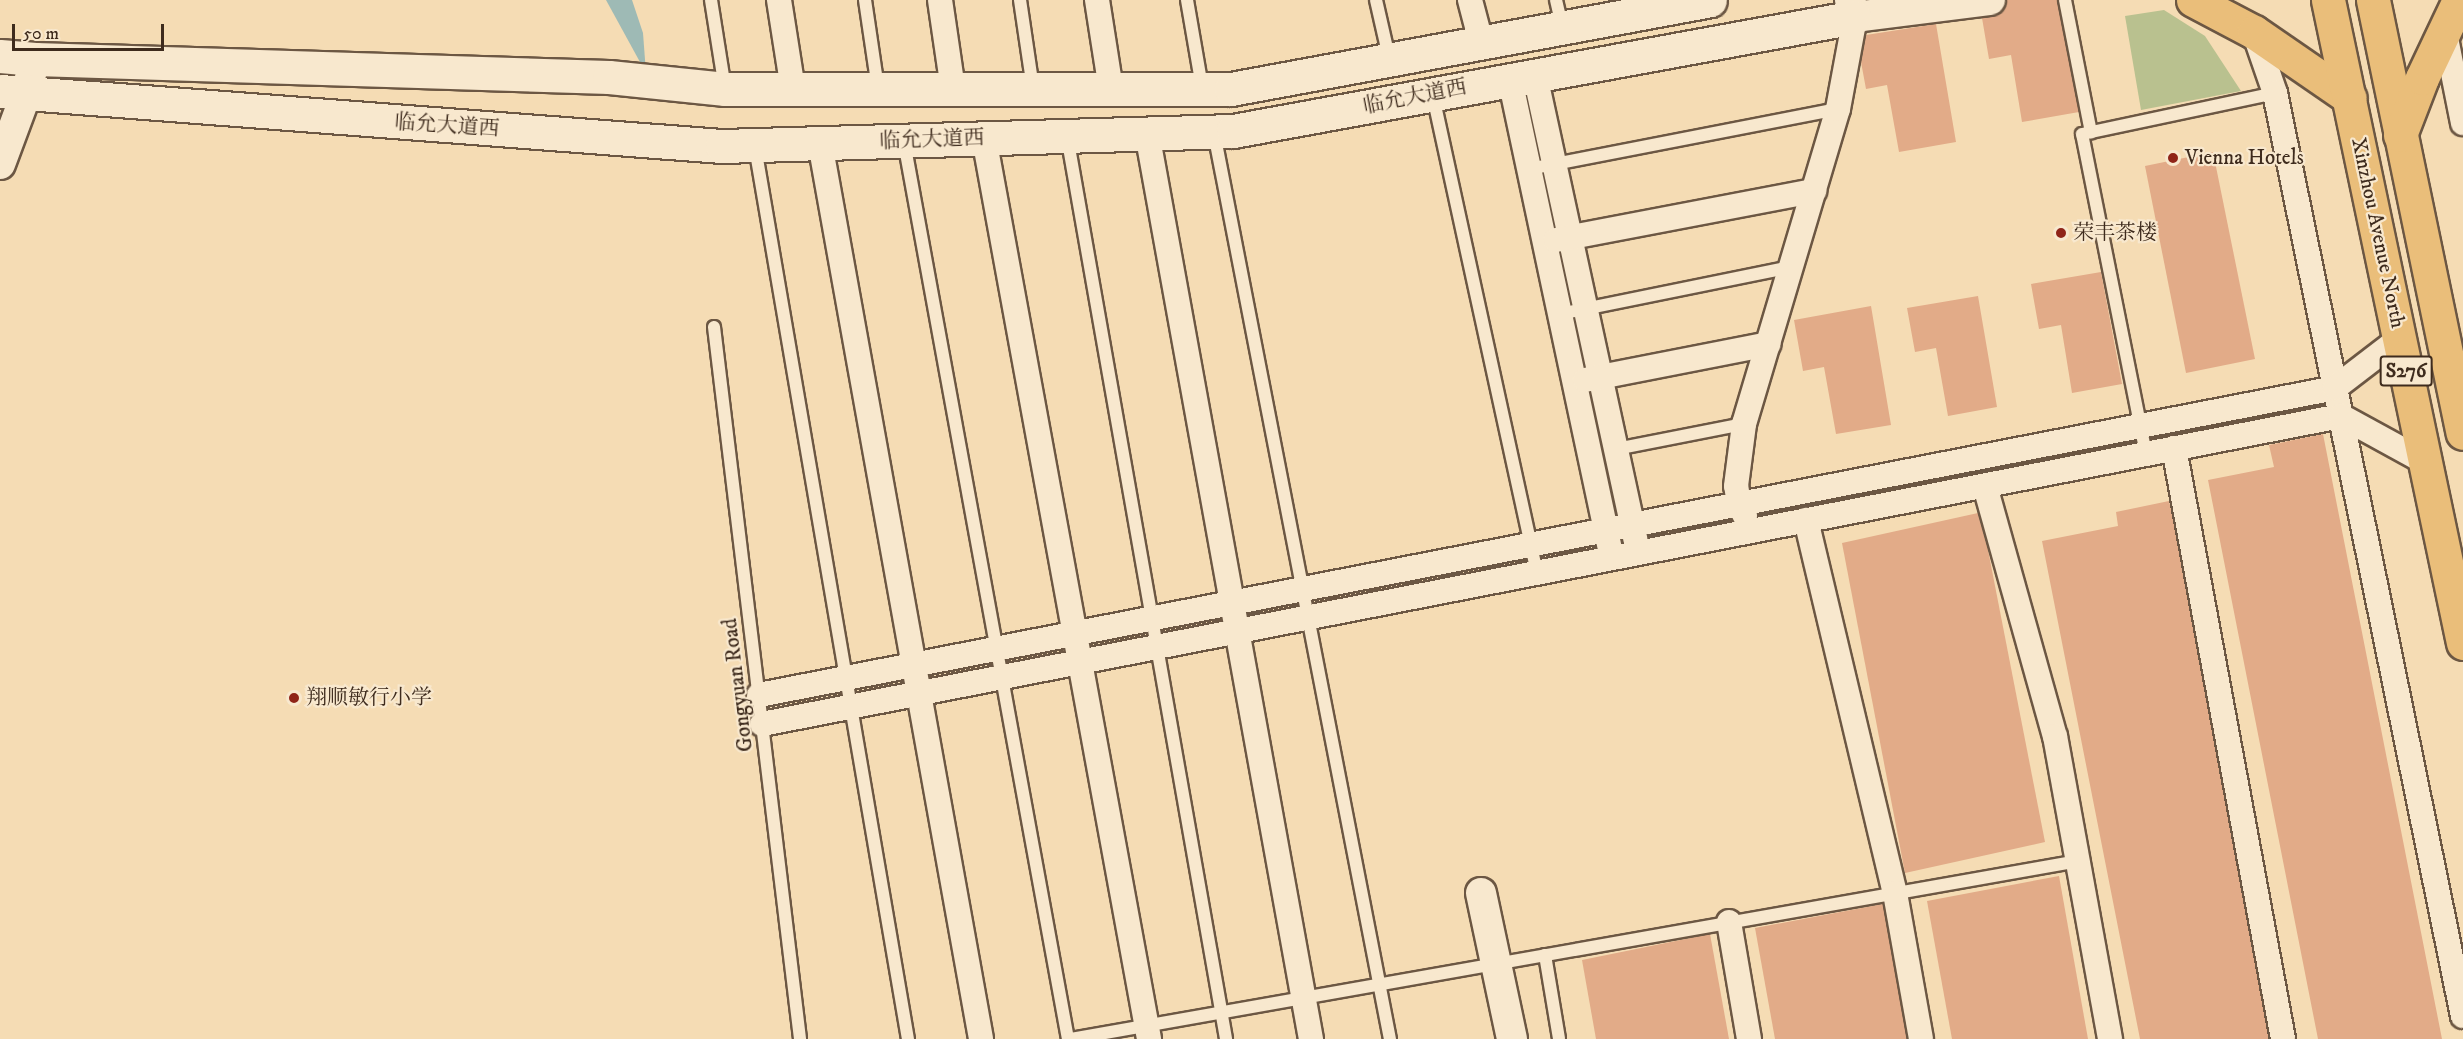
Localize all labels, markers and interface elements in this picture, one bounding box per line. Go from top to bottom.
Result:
scale bar [15,12,166,50]
text: 50 m [23,23,59,45]
street label: 临允大道西 [1361,75,1469,119]
street label: 临允大道西 [394,110,500,142]
street label: 临允大道西 [879,126,985,154]
street label: Xinzhou Avenue North [2346,135,2410,331]
place label: Vienna Hotels [2185,145,2304,171]
marker: Vienna Hotels [2166,151,2180,165]
place label: 荣丰茶楼 [2073,220,2157,246]
marker: 荣丰茶楼 [2054,226,2068,240]
road number: S276 [2379,354,2433,388]
street label: Gongyuan Road [717,617,759,753]
place label: 翔顺敏行小学 [306,685,432,711]
marker: 翔顺敏行小学 [287,691,301,705]

